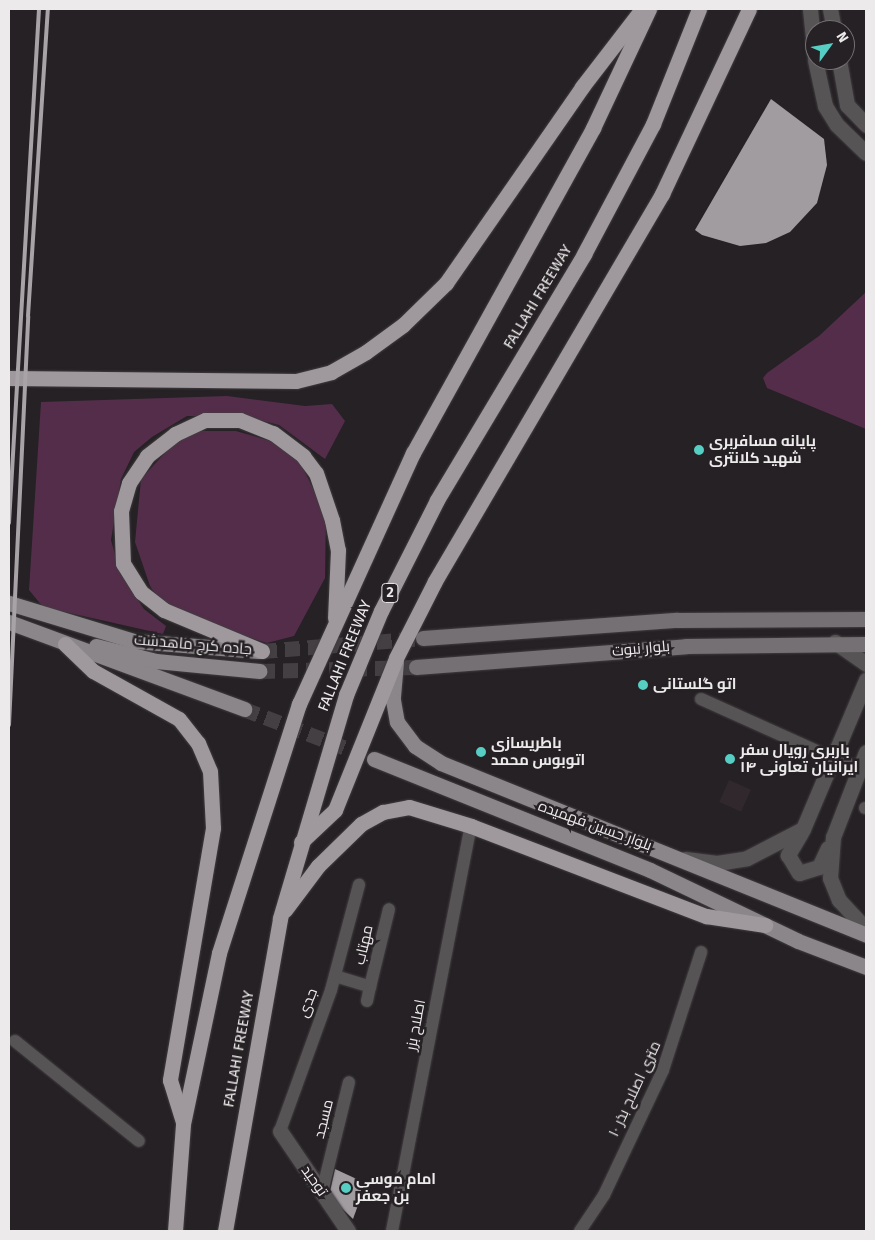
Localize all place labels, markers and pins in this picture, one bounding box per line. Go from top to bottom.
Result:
place label: پایانه مسافربری شهید کلانتری [709,432,816,467]
marker: پایانه مسافربری شهید کلانتری [693,444,705,456]
place label: اتو گلستانی [653,676,736,694]
marker: اتو گلستانی [637,679,649,691]
place label: باطریسازی اتوبوس محمد [491,734,585,769]
place label: باربری رویال سفر ایرانیان تعاونی ۱۴ [740,741,858,776]
marker: باطریسازی اتوبوس محمد [475,746,487,758]
marker: باربری رویال سفر ایرانیان تعاونی ۱۴ [724,753,736,765]
place label: امام موسی بن جعفر [356,1170,436,1205]
marker: امام موسی بن جعفر [340,1182,352,1194]

